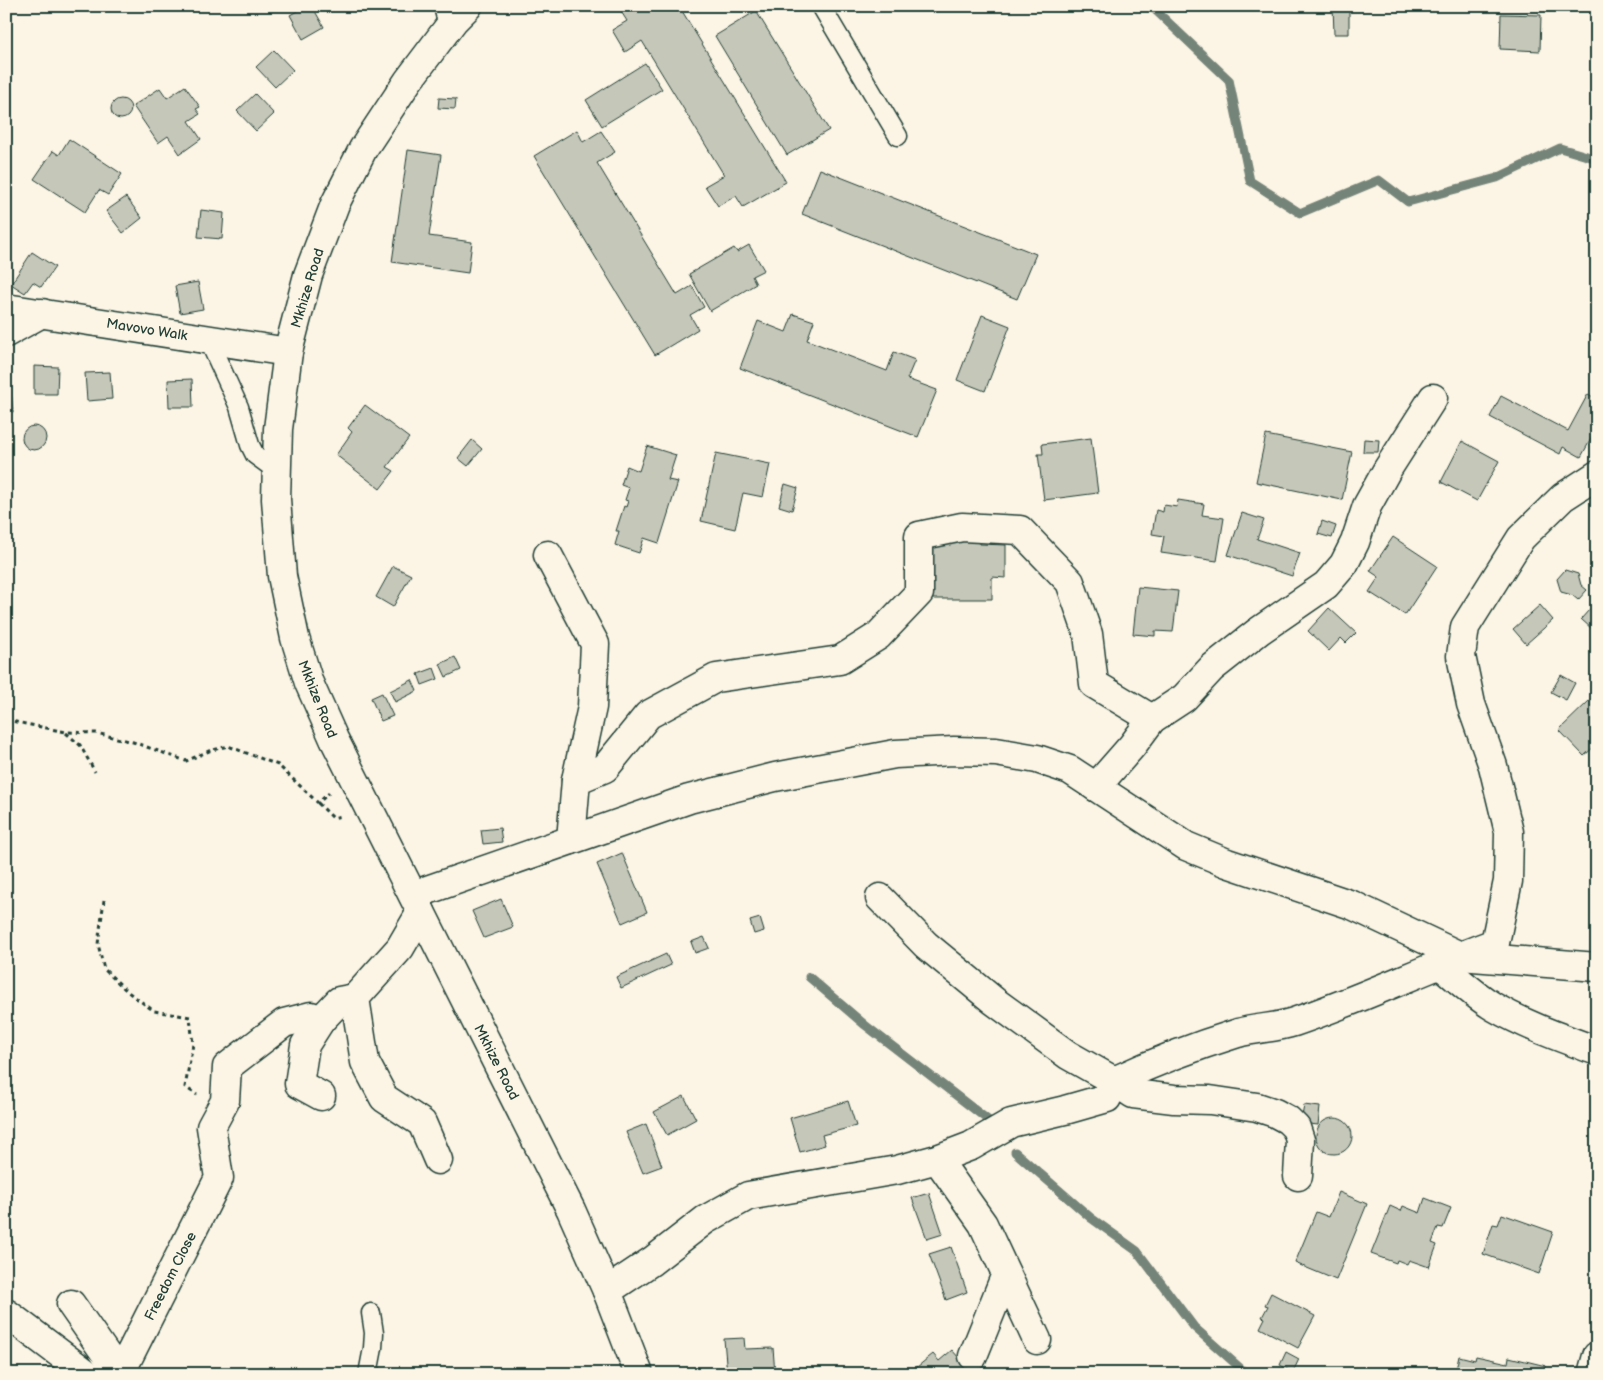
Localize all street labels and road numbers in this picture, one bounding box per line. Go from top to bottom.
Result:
street label: Mkhize Road [287,246,328,330]
street label: Mavovo Walk [105,315,189,344]
street label: Mkhize Road [294,658,341,741]
street label: Mkhize Road [470,1022,523,1103]
street label: Freedom Close [141,1229,200,1323]

